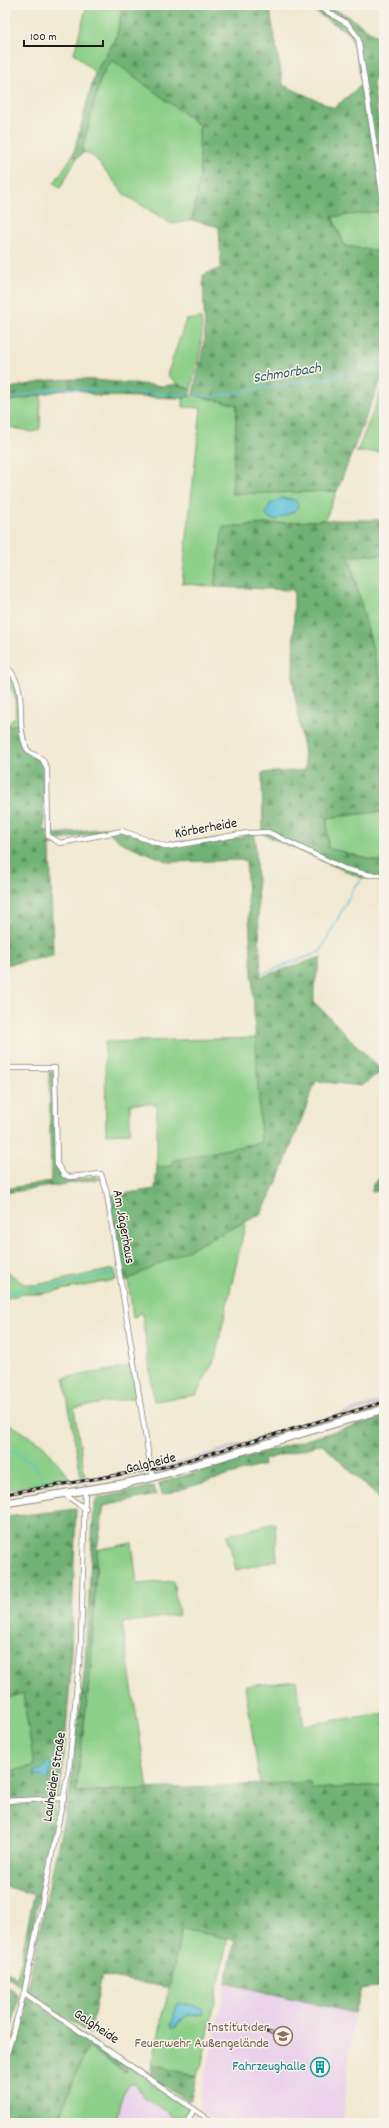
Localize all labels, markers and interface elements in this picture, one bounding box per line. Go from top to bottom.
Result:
scale bar [24,22,103,48]
text: 100 m [30,29,57,46]
water label: Schmorbach [251,358,324,390]
street label: Körberheide [173,814,239,844]
street label: Am Jägerhaus [107,1188,139,1266]
street label: Galgheide [124,1448,178,1480]
street label: Lauheider Straße [38,1731,72,1823]
street label: Galgheide [69,2004,123,2050]
place label: Institut der Feuerwehr Außengelände [134,2018,270,2054]
school or university icon: Institut der Feuerwehr Außengelände [272,2025,294,2047]
building icon: Fahrzeughalle [309,2056,331,2078]
place label: Fahrzeughalle [232,2057,306,2077]

